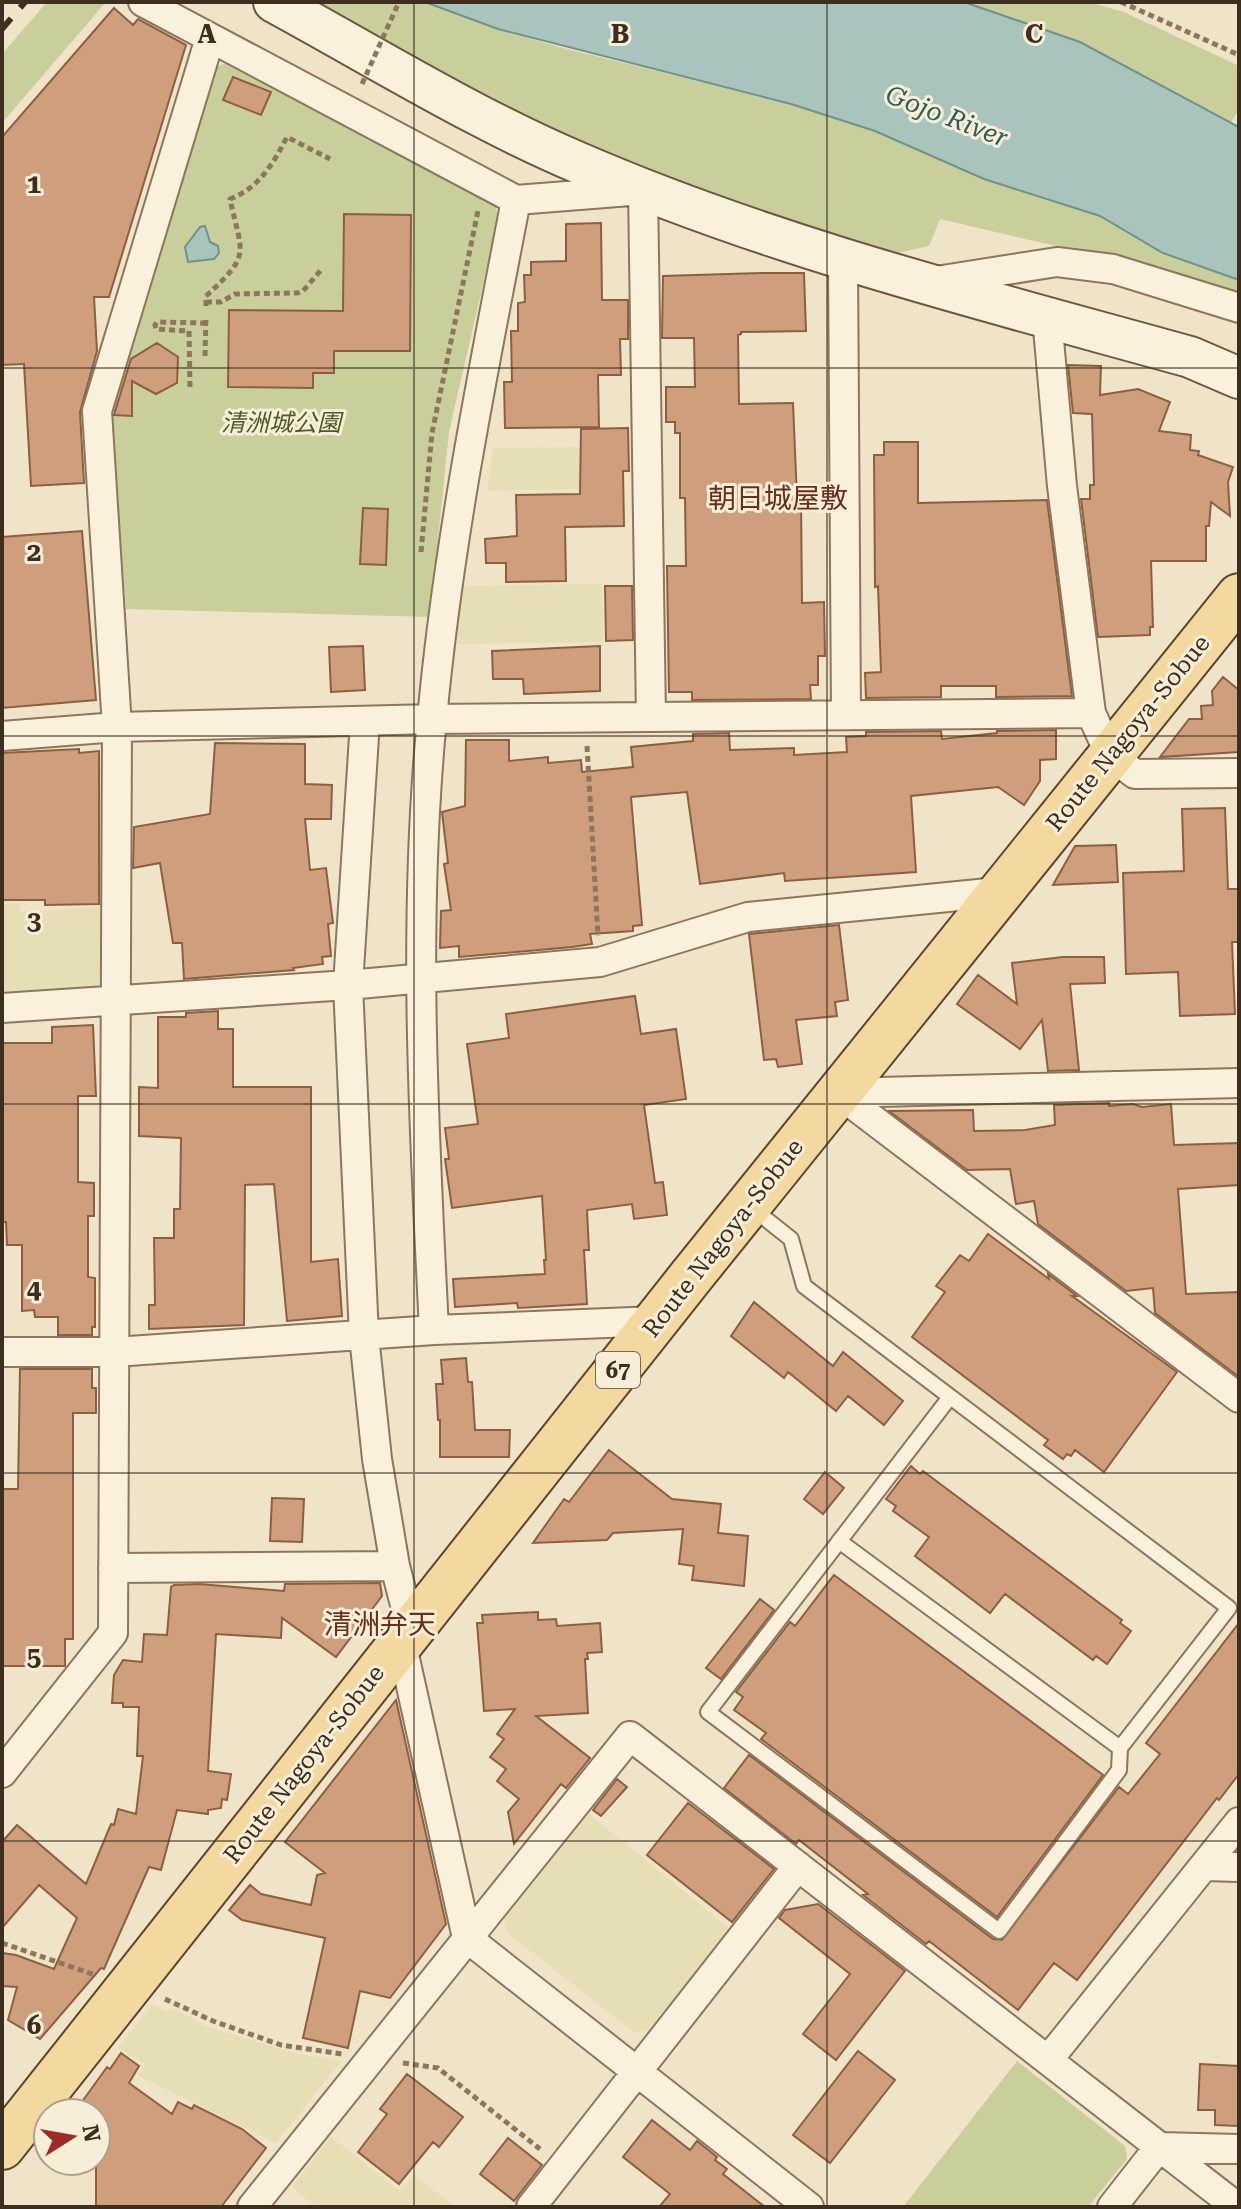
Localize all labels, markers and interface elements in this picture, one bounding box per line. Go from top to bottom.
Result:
text: A [198,19,217,49]
text: B [611,19,629,49]
text: C [1025,19,1043,49]
water label: Gojo River [882,79,1012,153]
text: 1 [27,169,41,199]
park label: 清洲城公園 [221,409,344,437]
district label: 朝日城屋敷 [708,482,848,515]
text: 2 [27,537,41,567]
street label: Route Nagoya-Sobue [1040,629,1216,837]
text: 3 [27,906,41,936]
street label: Route Nagoya-Sobue [637,1133,809,1343]
text: 4 [27,1274,42,1304]
road number: 67 [596,1352,640,1388]
district label: 清洲弁天 [324,1608,436,1641]
text: 5 [27,1642,41,1672]
street label: Route Nagoya-Sobue [218,1659,390,1869]
text: 6 [27,2010,41,2040]
north arrow [32,2097,112,2177]
text: N [77,2123,105,2144]

